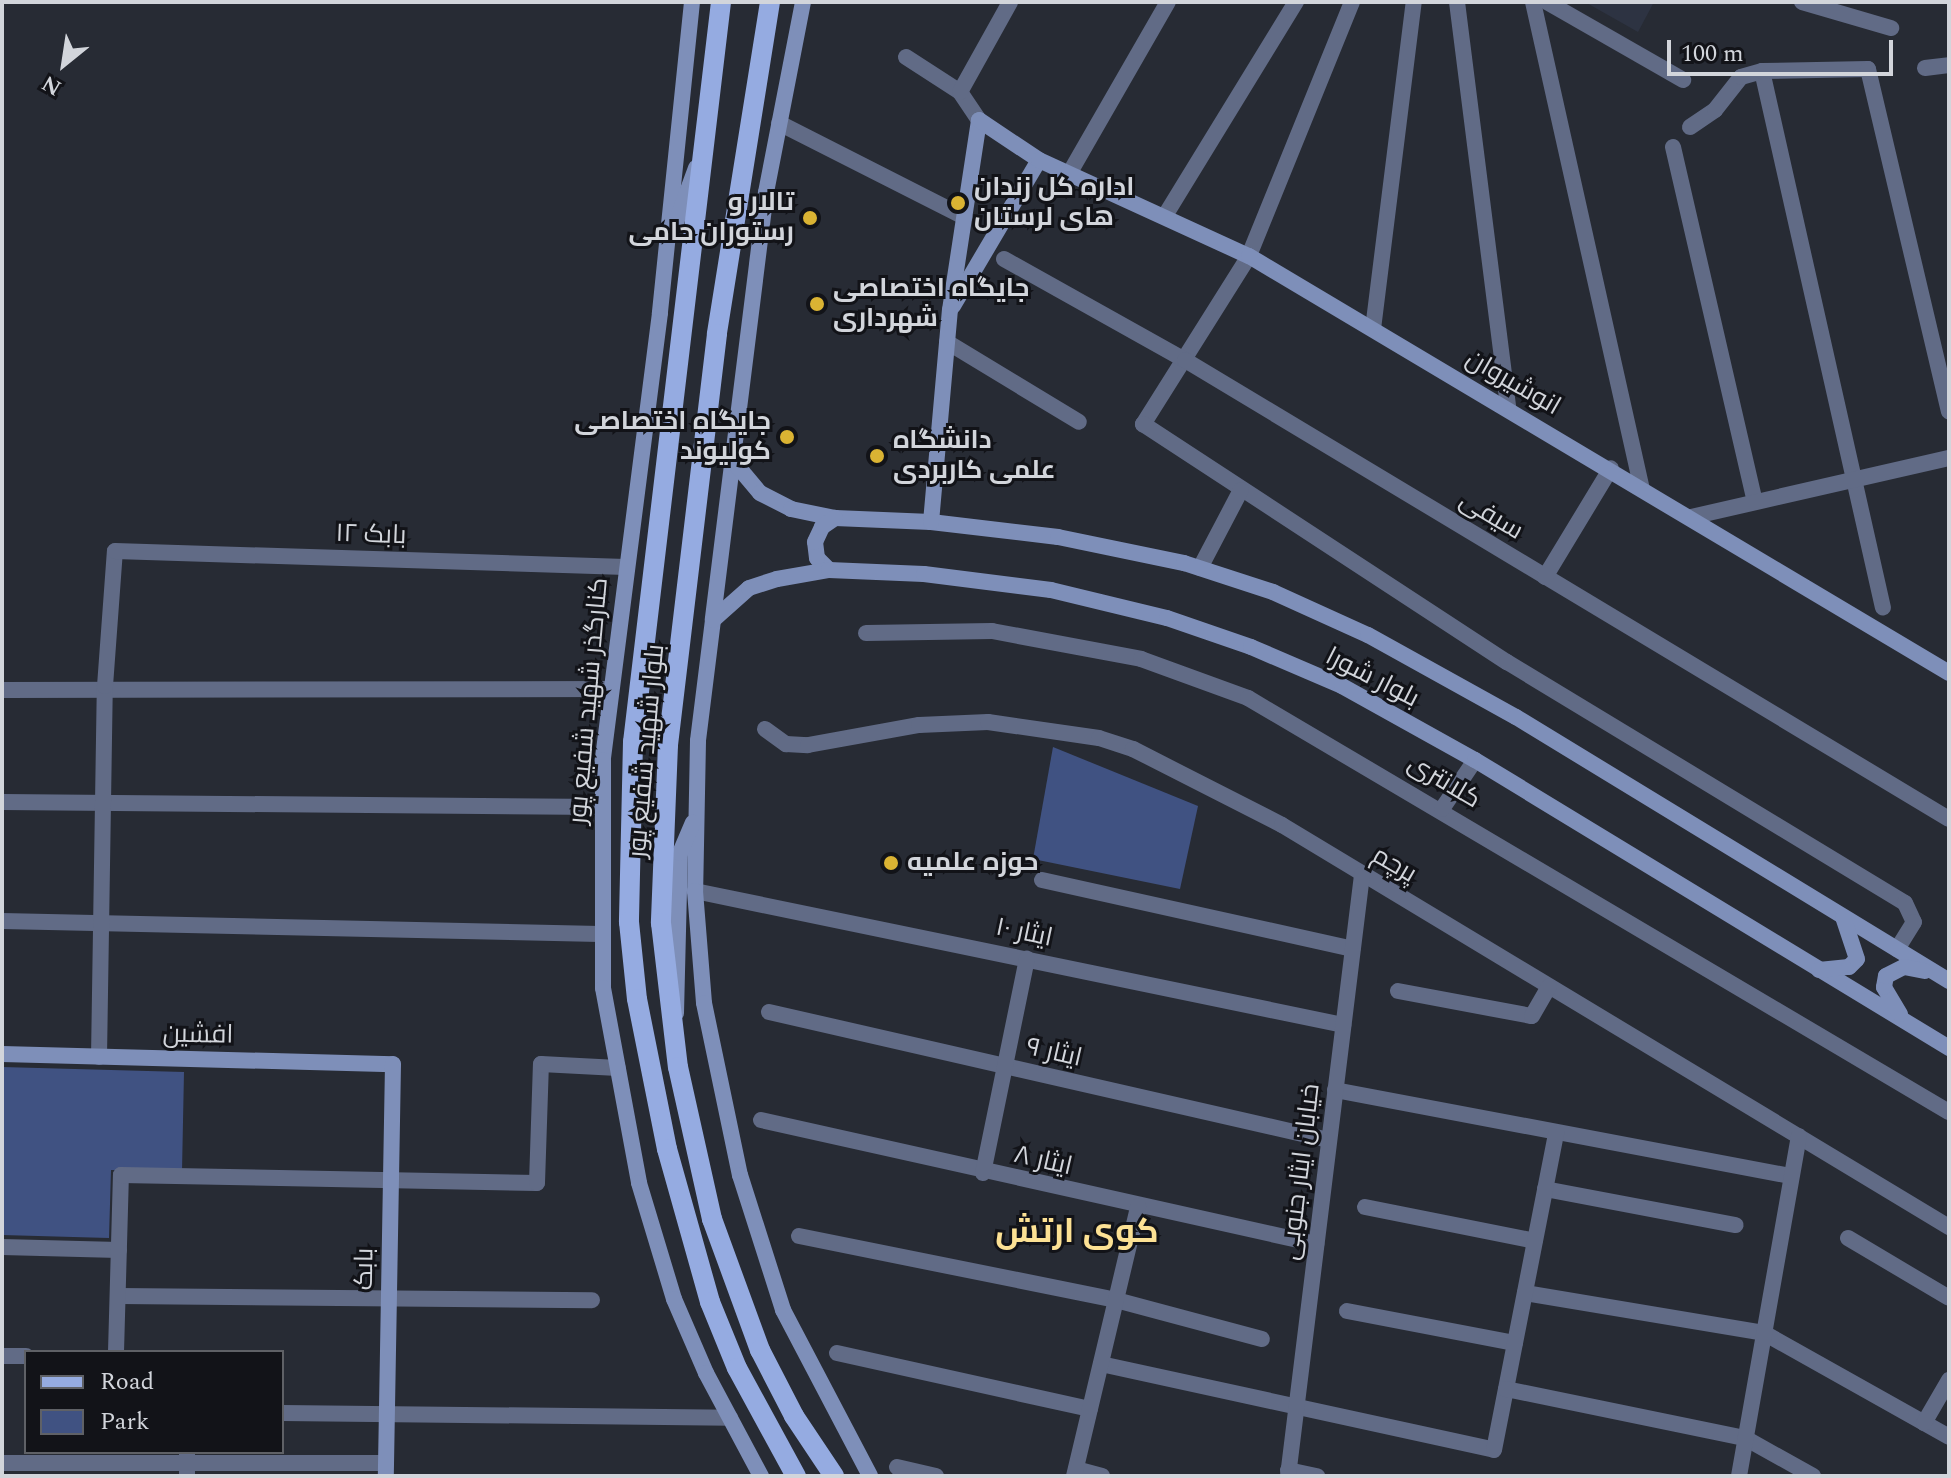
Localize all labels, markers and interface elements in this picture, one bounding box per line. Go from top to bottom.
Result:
north arrow [24,24,104,104]
scale bar [1671,24,1897,74]
text: 100 m [1681,36,1744,72]
text: N [36,66,68,104]
place label: اداره کل زندان های لرستان [974,172,1134,234]
place label: تالار و رستوران حامی [629,187,794,248]
marker: اداره کل زندان های لرستان [949,194,967,212]
marker: تالار و رستوران حامی [801,209,819,227]
place label: جایگاه اختصاصی شهرداری [833,273,1030,334]
marker: جایگاه اختصاصی شهرداری [808,295,826,313]
street label: انوشیروان [1460,343,1566,423]
place label: جایگاه اختصاصی کولیوند [574,406,771,468]
place label: دانشگاه علمی کاربردی [893,425,1056,486]
marker: جایگاه اختصاصی کولیوند [778,428,796,446]
marker: دانشگاه علمی کاربردی [868,447,886,465]
street label: سیفی [1454,485,1528,547]
street label: بابک ۱۲ [335,518,407,552]
street label: کنارگذر شهید شفیع پور [563,576,615,826]
street label: بلوار شورا [1320,641,1424,715]
street label: بلوار شهید شفیع پور [622,643,672,859]
street label: کلانتری [1402,748,1486,816]
street label: پرچم [1366,840,1422,890]
place label: حوزه علمیه [907,847,1039,879]
marker: حوزه علمیه [882,854,900,872]
street label: ایثار ۱۰ [993,912,1055,954]
street label: افشین [162,1019,234,1051]
street label: ایثار ۹ [1023,1031,1085,1075]
street label: خیابان ایثار جنوبی [1275,1082,1327,1262]
street label: ایثار ۸ [1011,1139,1075,1183]
district label: کوی ارتش [995,1213,1159,1253]
street label: بابک [349,1247,381,1291]
legend [24,1350,284,1454]
text: Road [100,1364,154,1400]
text: Park [100,1404,150,1440]

